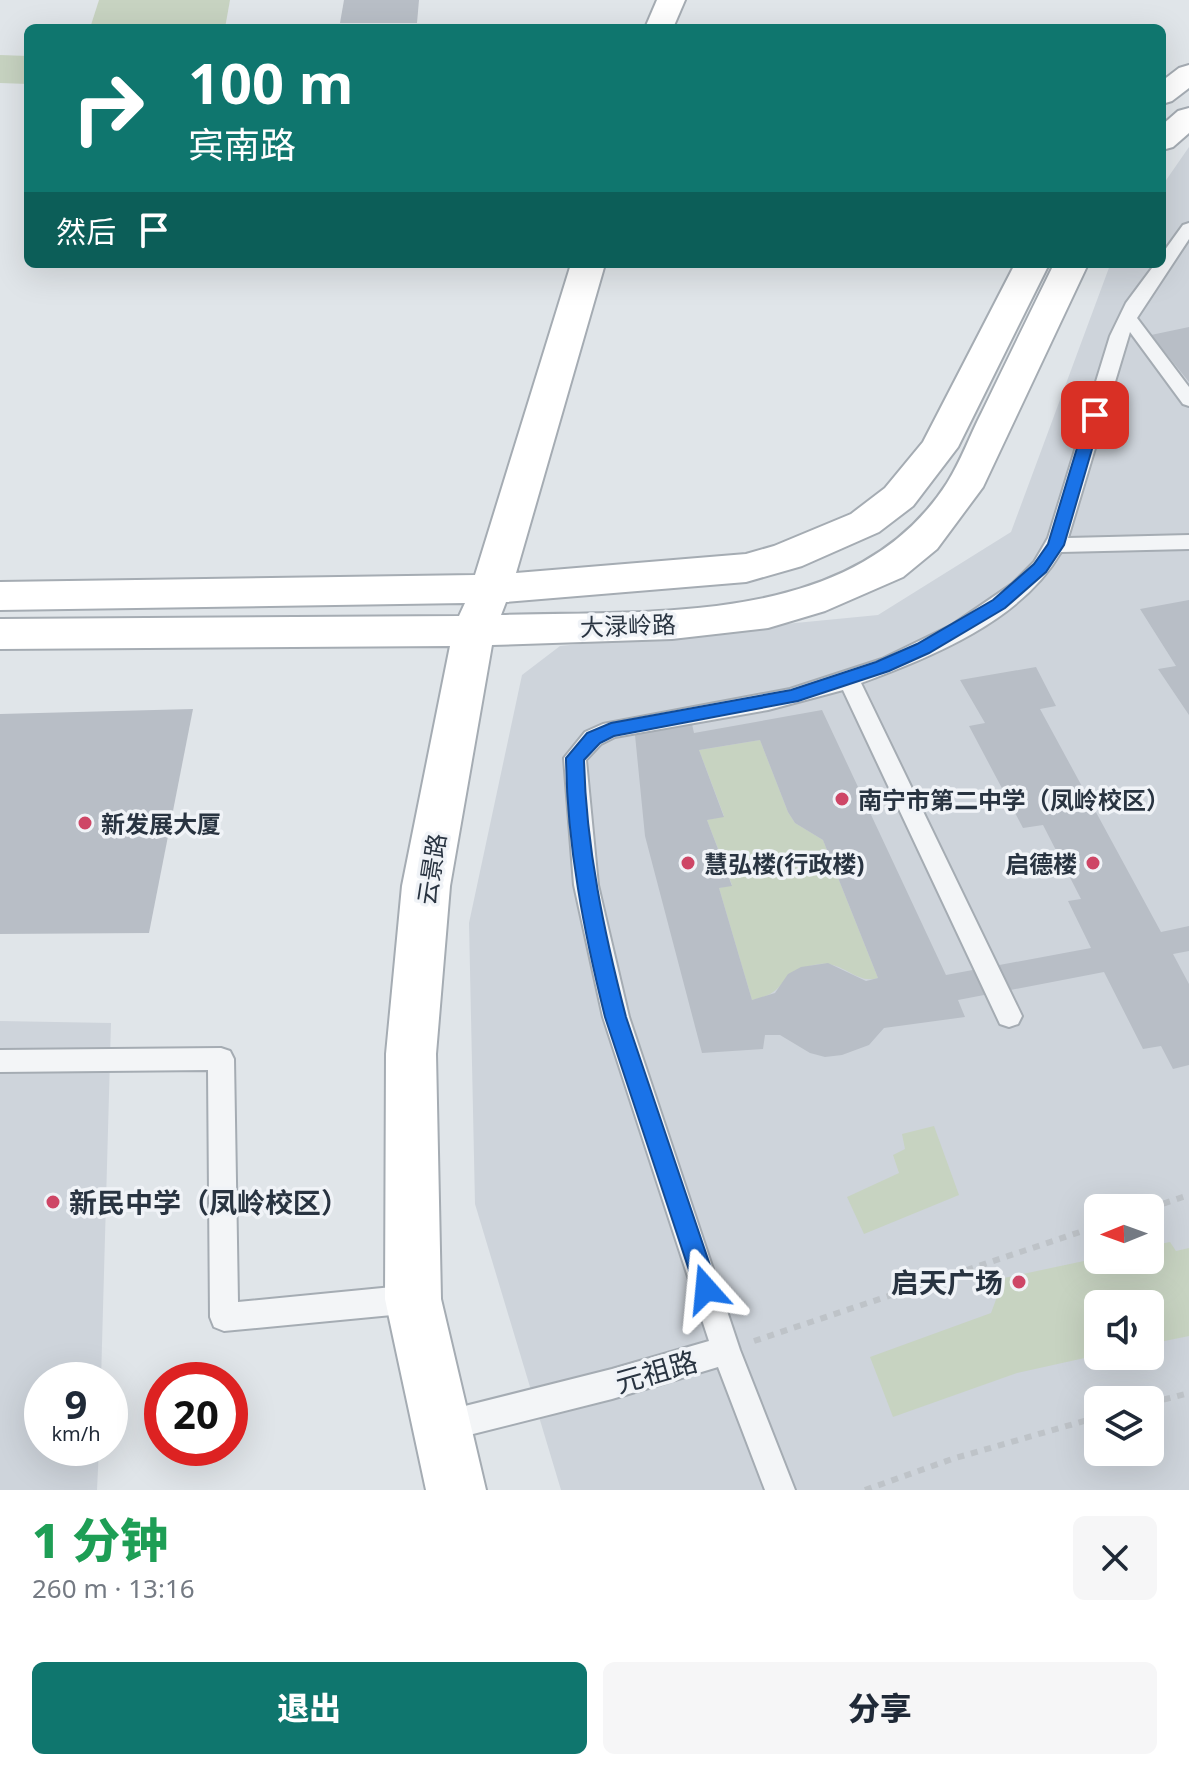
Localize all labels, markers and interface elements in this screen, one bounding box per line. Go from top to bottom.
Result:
text: 100 m [188,44,353,120]
icon: right [56,56,160,160]
text: 宾南路 [188,120,296,169]
icon: arrive [132,208,176,252]
text: 然后 [56,211,116,252]
pin [1061,381,1129,449]
icon: arrive [1073,393,1117,437]
street label: 大渌岭路 [579,607,677,643]
place label: 南宁市第二中学（凤岭校区） [858,783,1170,816]
marker: 南宁市第二中学（凤岭校区） [833,790,851,808]
place label: 新发展大厦 [101,807,221,840]
marker: 新发展大厦 [76,814,94,832]
street label: 云景路 [409,831,453,907]
place label: 慧弘楼(行政楼) [704,847,864,880]
place label: 启德楼 [1005,847,1077,880]
marker: 慧弘楼(行政楼) [679,854,697,872]
marker: 启德楼 [1084,854,1102,872]
place label: 新民中学（凤岭校区） [69,1183,349,1221]
marker: 新民中学（凤岭校区） [44,1193,62,1211]
north arrow [1084,1194,1164,1274]
map controls [1084,1194,1164,1466]
position arrow [664,1247,748,1331]
place label: 启天广场 [891,1263,1003,1301]
marker: 启天广场 [1010,1273,1028,1291]
button: sound [1084,1290,1164,1370]
street label: 元祖路 [610,1341,702,1401]
speed limit sign: 20 [144,1362,248,1466]
text: 9 [65,1376,87,1431]
button: layers [1084,1386,1164,1466]
text: km/h [51,1420,101,1447]
text: 1 分钟 [32,1507,168,1572]
button: close [1073,1516,1157,1600]
text: 260 m · 13:16 [32,1570,195,1606]
button: 退出 [32,1662,587,1754]
button: 分享 [603,1662,1157,1754]

